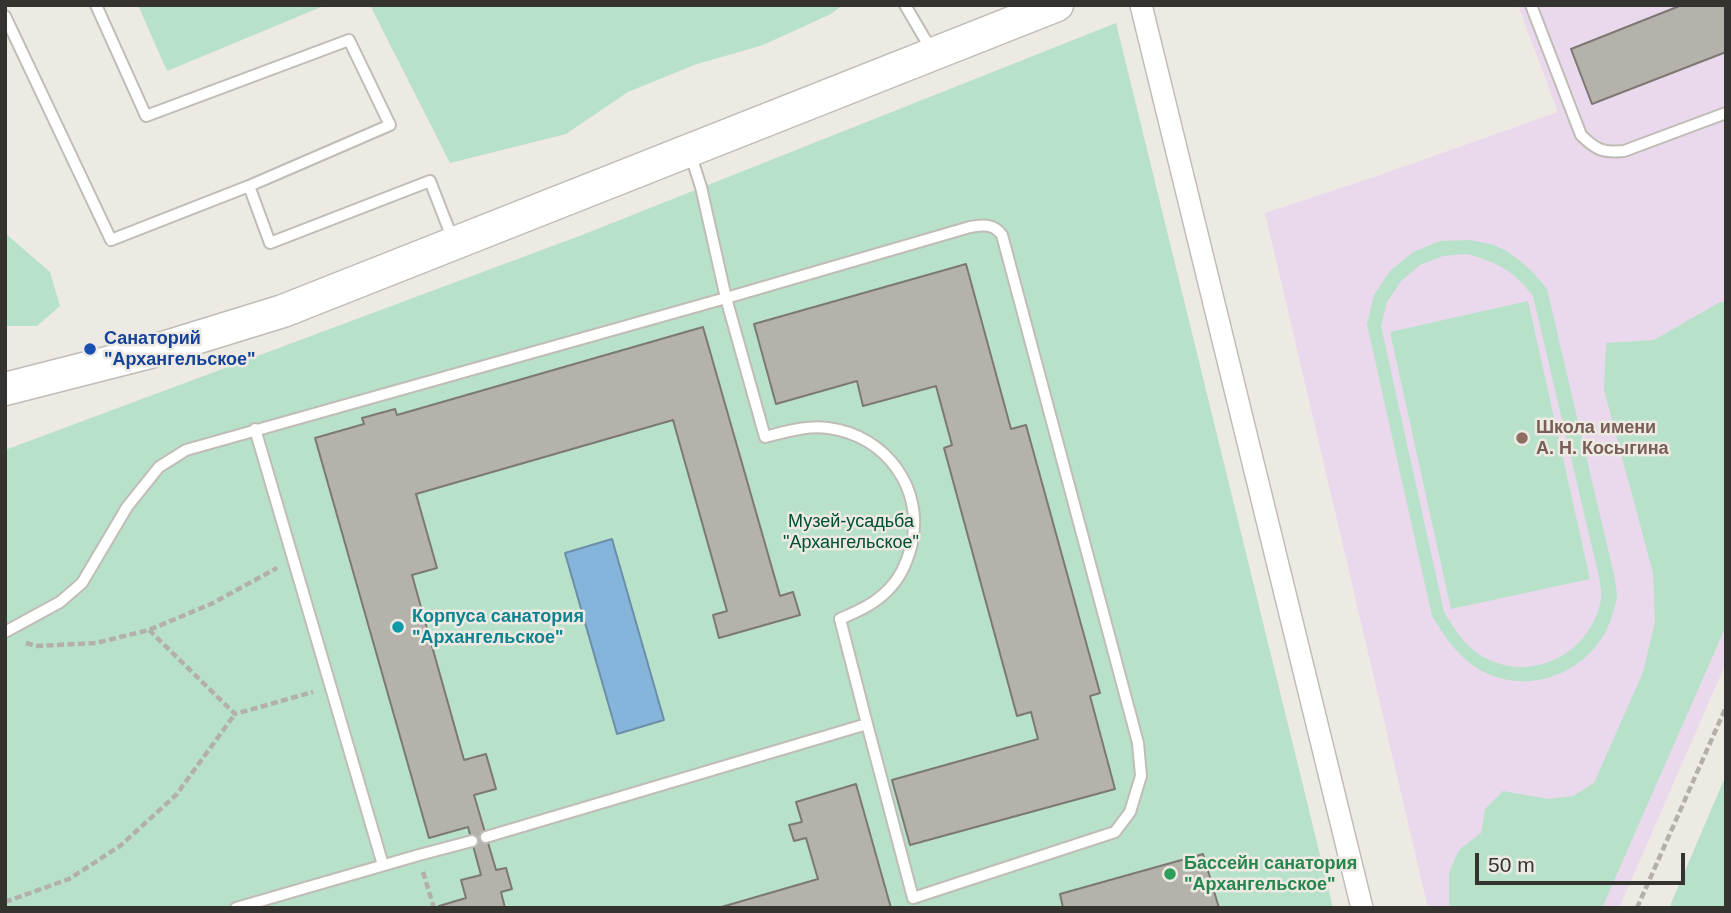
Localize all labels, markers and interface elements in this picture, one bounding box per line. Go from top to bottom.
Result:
place label: Санаторий "Архангельское" [104,328,256,370]
marker: Санаторий "Архангельское" [82,341,98,357]
place label: Школа имени А. Н. Косыгина [1536,417,1669,460]
marker: Школа имени А. Н. Косыгина [1514,430,1530,446]
park label: Музей-усадьба "Архангельское" [783,511,919,554]
place label: Корпуса санатория "Архангельское" [412,606,584,648]
marker: Корпуса санатория "Архангельское" [390,619,406,635]
scale bar [1479,839,1689,883]
place label: Бассейн санатория "Архангельское" [1184,853,1357,896]
text: 50 m [1488,853,1535,876]
marker: Бассейн санатория "Архангельское" [1162,866,1178,882]

